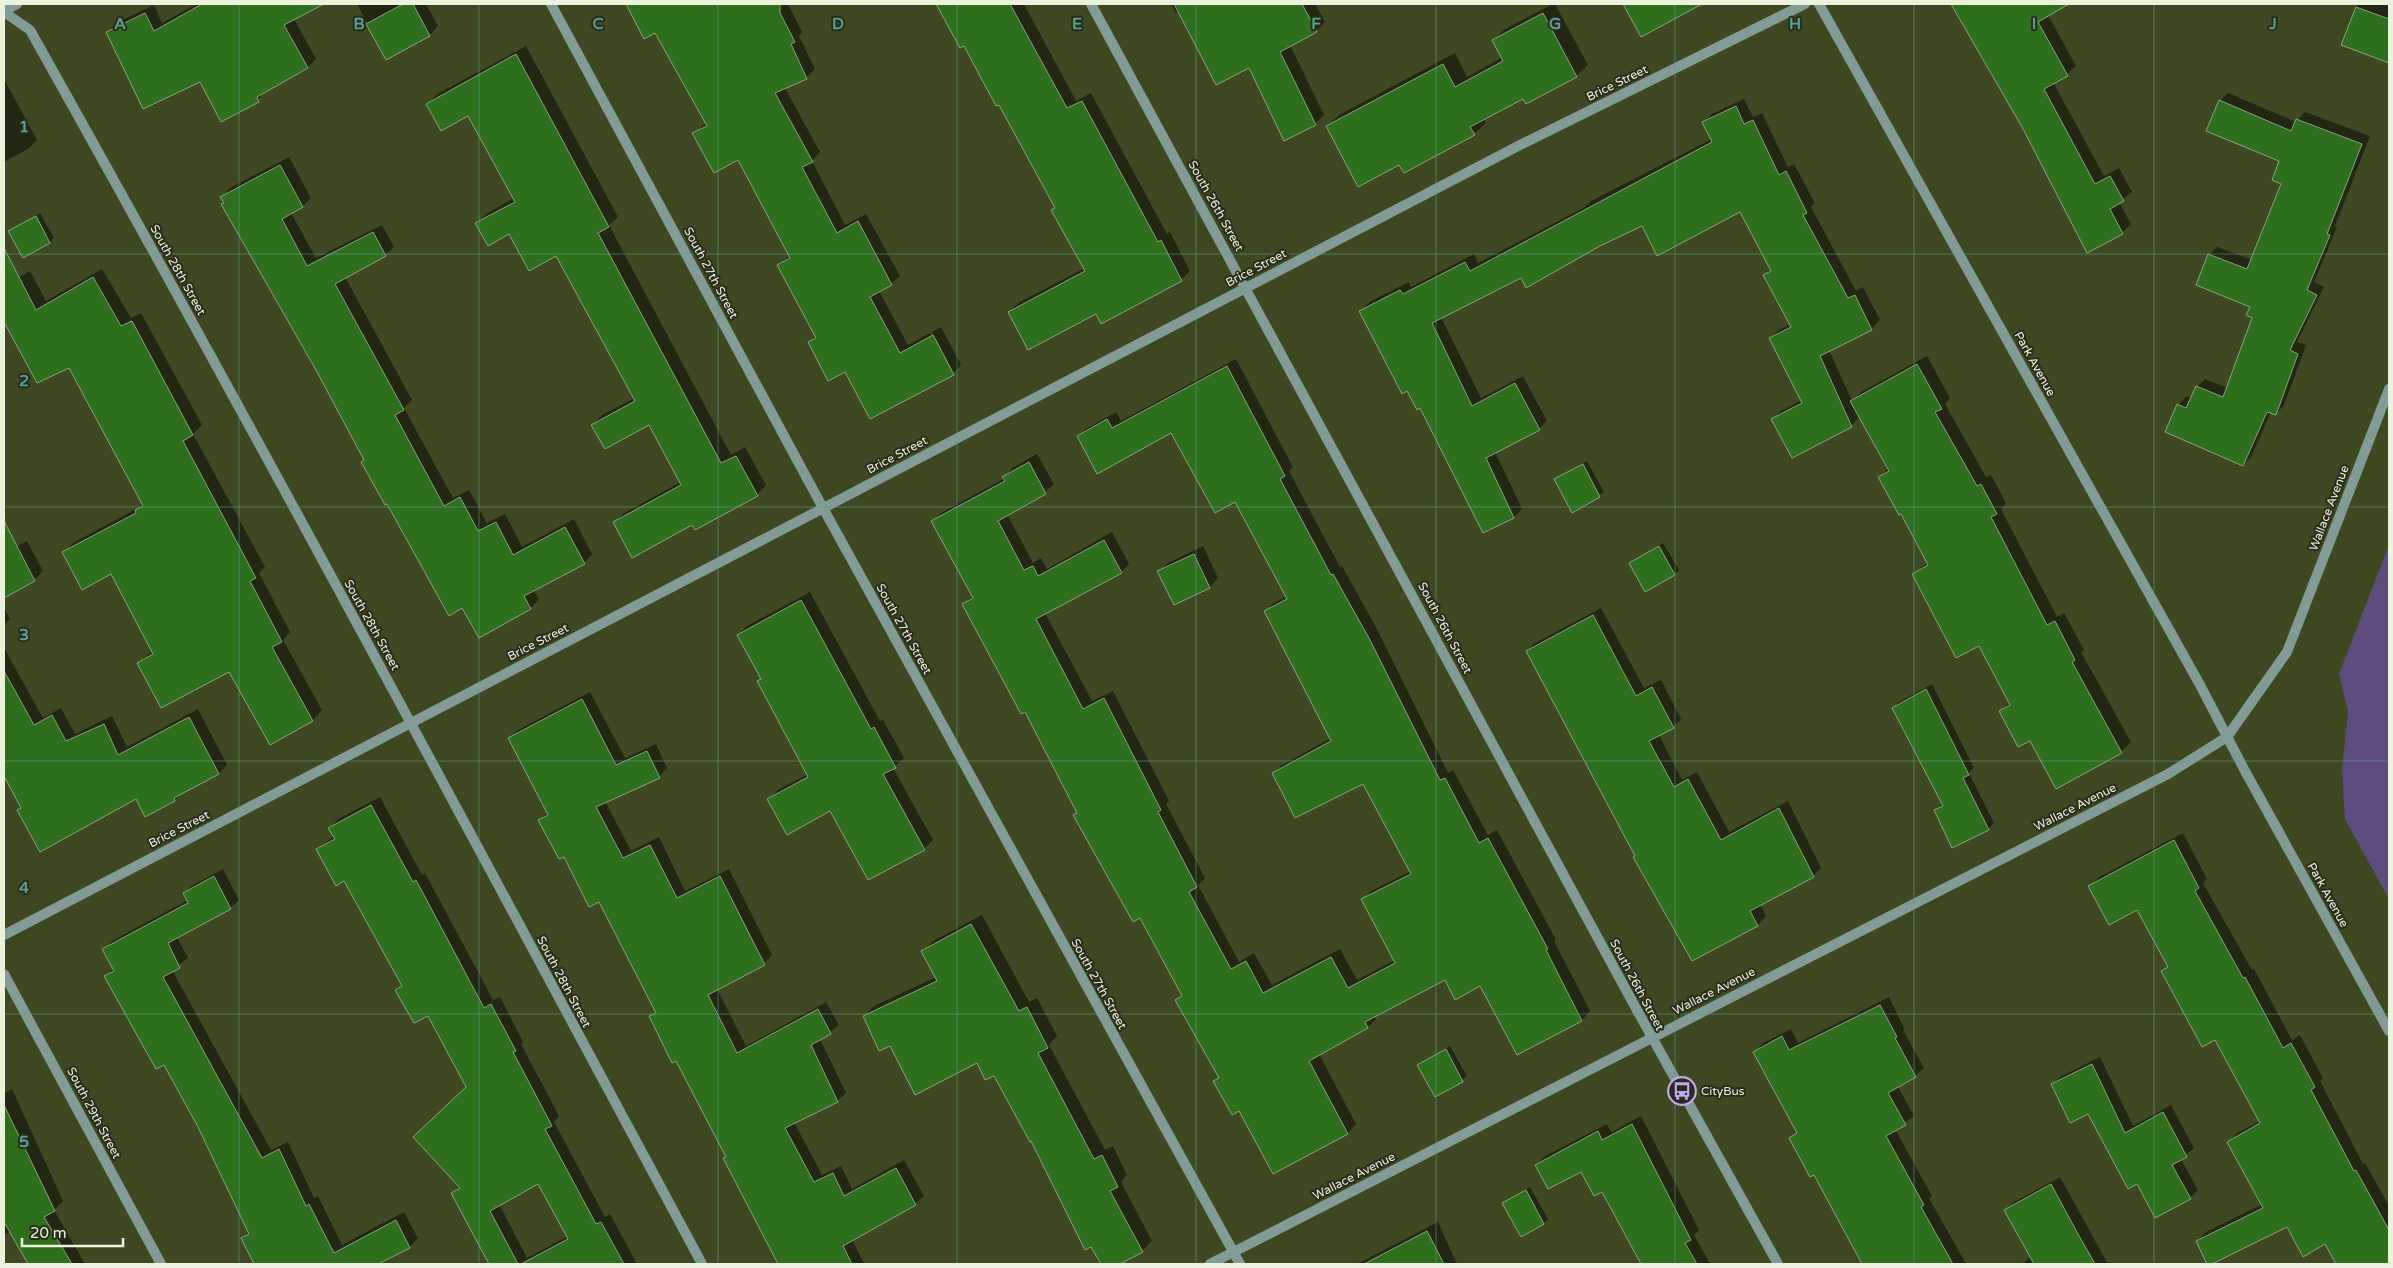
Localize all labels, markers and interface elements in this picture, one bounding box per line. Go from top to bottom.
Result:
text: A [114,14,126,34]
text: B [353,14,365,34]
text: C [592,14,604,34]
text: D [832,14,844,34]
text: E [1072,14,1082,34]
text: F [1311,14,1321,34]
text: G [1549,14,1561,34]
text: H [1789,14,1801,34]
text: I [2032,14,2036,34]
text: J [2268,14,2277,34]
street label: Brice Street [1584,62,1650,104]
text: 1 [19,117,29,137]
street label: South 26th Street [1185,158,1247,254]
street label: South 28th Street [147,222,209,318]
street label: South 27th Street [681,225,741,321]
street label: Brice Street [1223,246,1289,290]
street label: Park Avenue [2011,329,2059,399]
text: 2 [19,371,29,391]
street label: Brice Street [864,433,930,477]
street label: Wallace Avenue [2306,463,2352,553]
street label: South 28th Street [341,577,403,673]
street label: South 26th Street [1415,580,1475,676]
street label: South 27th Street [873,581,935,677]
street label: Brice Street [505,621,571,663]
text: 3 [19,625,29,645]
street label: Wallace Avenue [2032,780,2119,834]
street label: Brice Street [146,808,212,850]
street label: Park Avenue [2304,860,2352,930]
text: 4 [19,878,29,898]
street label: South 28th Street [534,934,594,1030]
street label: South 27th Street [1068,936,1130,1032]
street label: South 26th Street [1607,937,1667,1033]
street label: Wallace Avenue [1671,964,1758,1018]
street label: South 29th Street [64,1065,124,1161]
bus stop icon: CityBus [1667,1076,1697,1106]
place label: CityBus [1701,1084,1745,1098]
text: 5 [19,1132,29,1152]
street label: Wallace Avenue [1311,1149,1398,1203]
scale bar [22,1216,124,1248]
text: 20 m [30,1224,67,1242]

